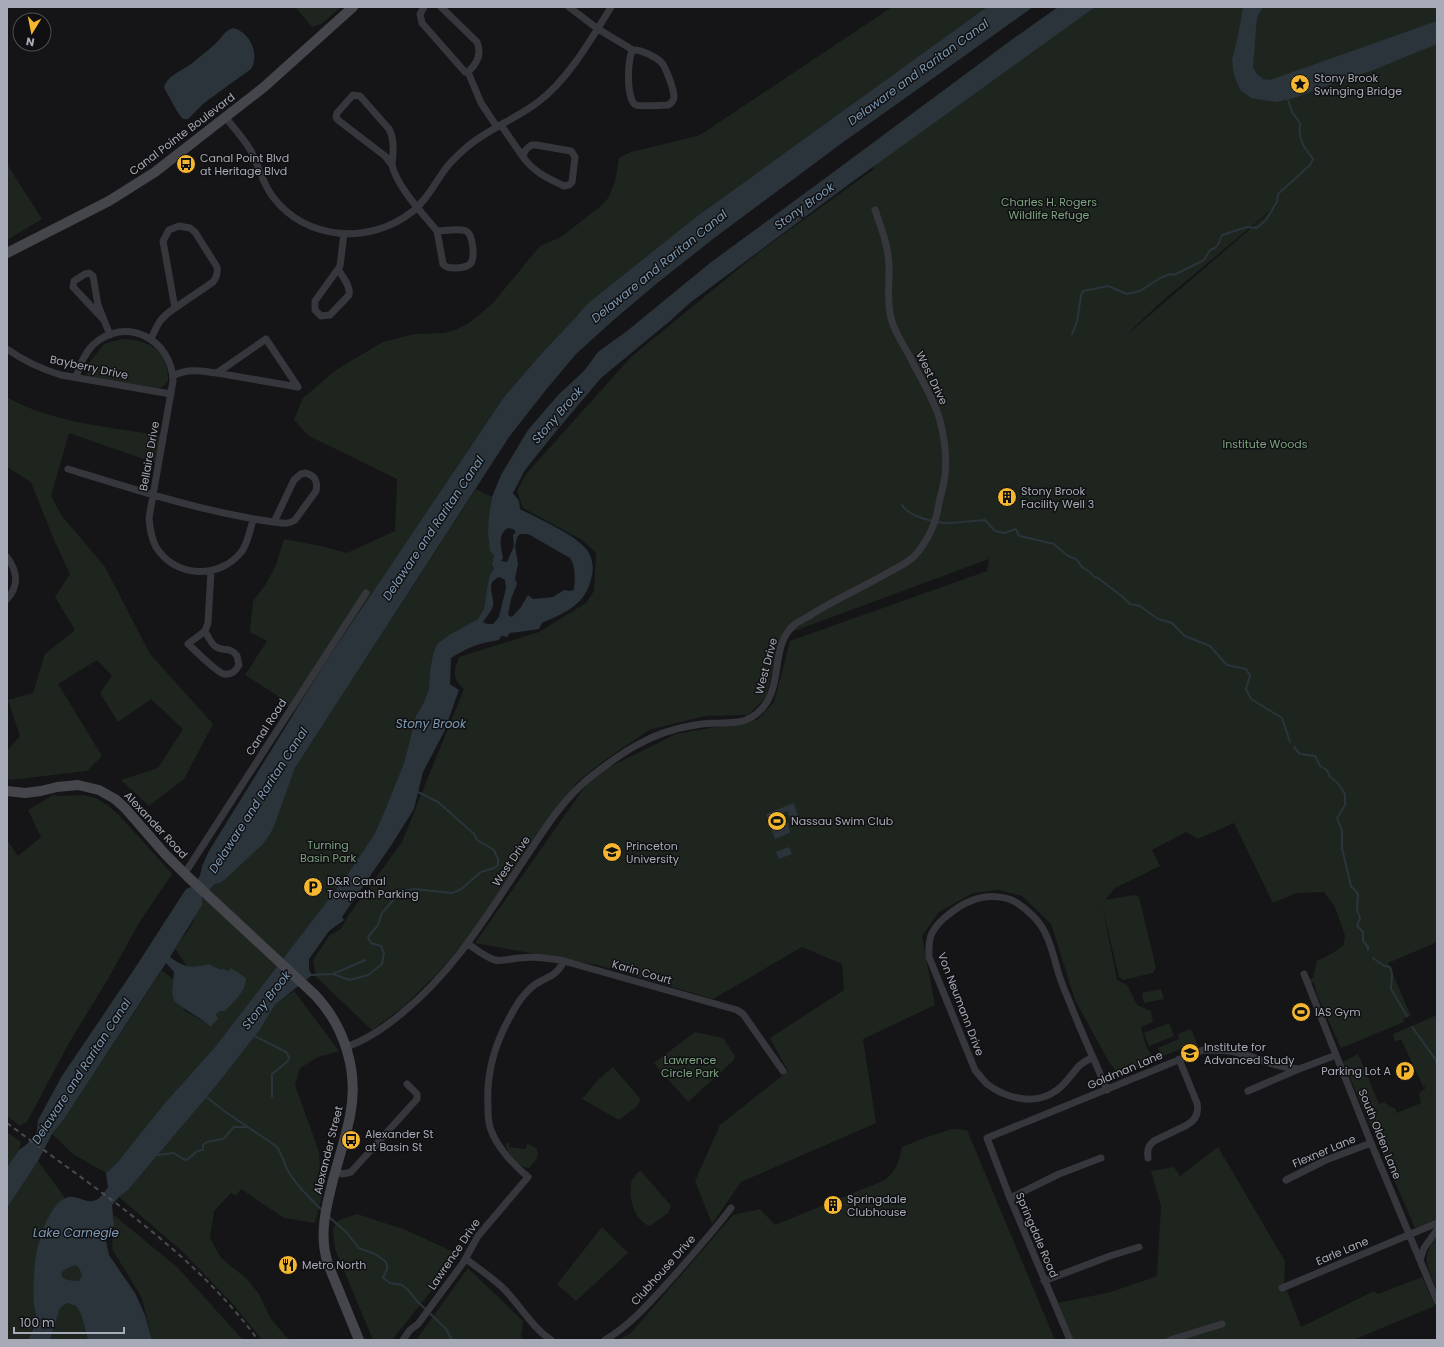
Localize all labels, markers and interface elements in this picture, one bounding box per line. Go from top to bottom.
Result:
north arrow [12,12,52,52]
water label: Delaware and Raritan Canal [844,15,992,129]
text: N [25,33,36,50]
place label: Stony Brook Swinging Bridge [1314,70,1402,99]
place icon: Stony Brook Swinging Bridge [1289,73,1311,95]
street label: Canal Pointe Boulevard [126,89,238,179]
place label: Canal Point Blvd at Heritage Blvd [200,150,289,179]
bus stop icon: Canal Point Blvd at Heritage Blvd [175,153,197,175]
water label: Stony Brook [771,178,838,234]
park label: Charles H. Rogers Wildlife Refuge [1001,194,1097,223]
water label: Delaware and Raritan Canal [587,206,731,326]
street label: West Drive [912,349,952,408]
street label: Bayberry Drive [48,351,130,383]
water label: Stony Brook [527,382,587,447]
street label: Bellaire Drive [135,420,163,492]
park label: Institute Woods [1223,436,1308,452]
water label: Delaware and Raritan Canal [378,452,488,603]
place label: Stony Brook Facility Well 3 [1021,483,1094,512]
building icon: Stony Brook Facility Well 3 [996,486,1018,508]
street label: West Drive [751,636,781,696]
street label: Canal Road [242,696,290,758]
water label: Stony Brook [396,715,467,732]
water label: Delaware and Raritan Canal [204,724,312,876]
street label: Alexander Road [121,788,191,862]
sports icon: Nassau Swim Club [766,810,788,832]
place label: Nassau Swim Club [791,813,893,829]
street label: West Drive [488,832,534,889]
park label: Turning Basin Park [300,837,356,866]
place label: Princeton University [626,838,680,867]
school or university icon: Princeton University [601,841,623,863]
place label: D&R Canal Towpath Parking [327,873,419,902]
parking icon: D&R Canal Towpath Parking [302,876,324,898]
street label: Von Neumann Drive [934,950,988,1058]
street label: Karin Court [610,956,674,988]
water label: Stony Brook [238,966,295,1033]
water label: Delaware and Raritan Canal [27,995,135,1147]
sports icon: IAS Gym [1290,1001,1312,1023]
place label: IAS Gym [1315,1004,1361,1020]
place label: Institute for Advanced Study [1204,1039,1295,1068]
school or university icon: Institute for Advanced Study [1179,1042,1201,1064]
street label: Goldman Lane [1085,1047,1165,1093]
park label: Lawrence Circle Park [661,1052,719,1081]
parking icon: Parking Lot A [1394,1060,1416,1082]
place label: Parking Lot A [1321,1063,1392,1079]
street label: South Olden Lane [1355,1086,1405,1182]
street label: Alexander Street [309,1104,347,1196]
place label: Alexander St at Basin St [365,1126,433,1155]
bus stop icon: Alexander St at Basin St [340,1129,362,1151]
street label: Flexner Lane [1290,1130,1358,1172]
street label: Springdale Road [1012,1190,1062,1280]
place label: Springdale Clubhouse [847,1191,907,1220]
building icon: Springdale Clubhouse [822,1194,844,1216]
street label: Lawrence Drive [424,1215,484,1293]
water label: Lake Carnegie [33,1224,120,1241]
street label: Clubhouse Drive [627,1231,699,1309]
street label: Earle Lane [1313,1233,1371,1269]
restaurant icon: Metro North [277,1254,299,1276]
place label: Metro North [302,1257,366,1273]
scale bar [14,1309,124,1335]
text: 100 m [20,1314,54,1331]

